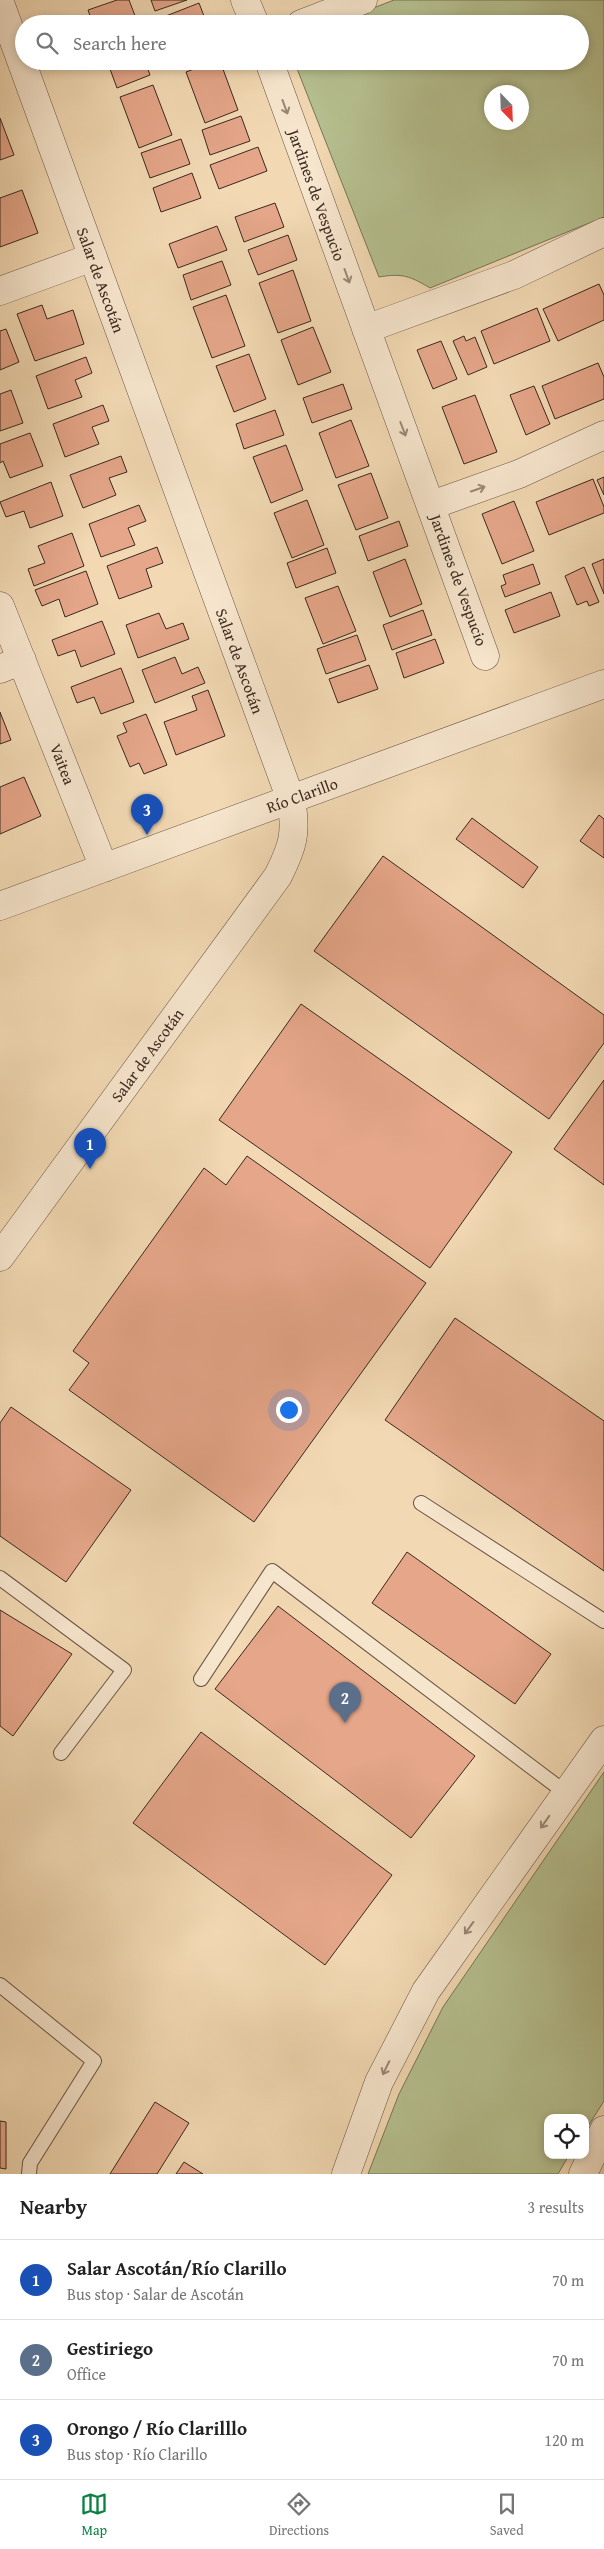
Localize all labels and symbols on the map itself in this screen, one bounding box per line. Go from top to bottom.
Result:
north arrow [484,85,529,130]
one-way arrow [281,99,291,115]
street label: Jardines de Vespucio [281,124,352,264]
street label: Salar de Ascotán [71,224,131,336]
one-way arrow [343,268,352,284]
one-way arrow [399,421,408,436]
one-way arrow [470,484,485,493]
street label: Jardines de Vespucio [423,509,494,649]
street label: Salar de Ascotán [210,605,270,717]
street label: Vaitea [44,740,82,788]
street label: Río Clarillo [263,771,341,819]
pin: 3 [131,794,163,835]
street label: Salar de Ascotán [105,1003,189,1107]
pin: 1 [74,1128,106,1169]
your location [276,1397,302,1423]
pin: 2 [329,1682,361,1723]
one-way arrow [540,1815,550,1829]
one-way arrow [464,1921,474,1935]
one-way arrow [381,2060,390,2075]

